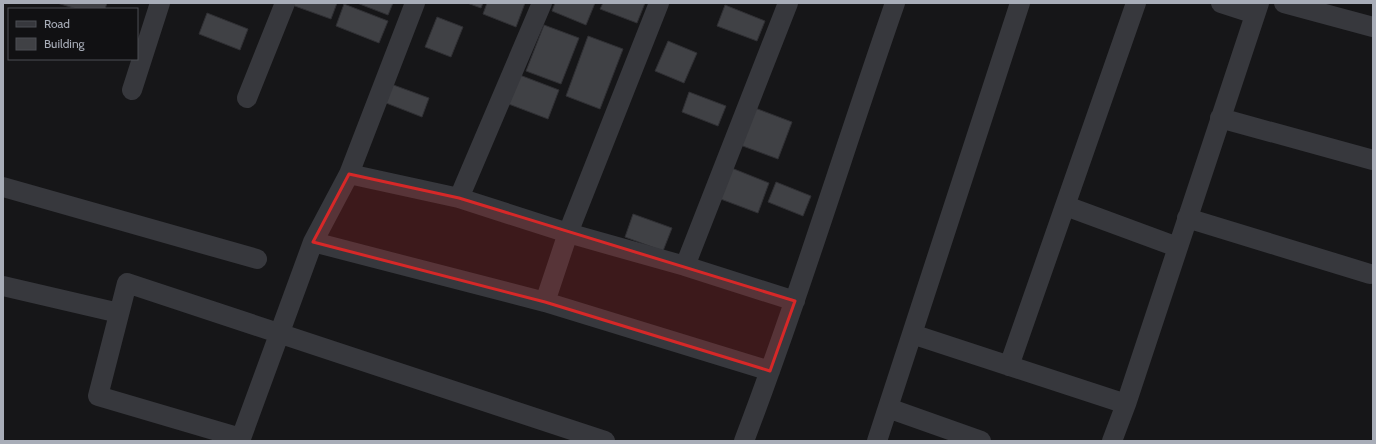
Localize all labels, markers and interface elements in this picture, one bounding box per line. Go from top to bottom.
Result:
legend [8,8,138,60]
text: Road [44,16,70,31]
text: Building [44,36,86,51]

